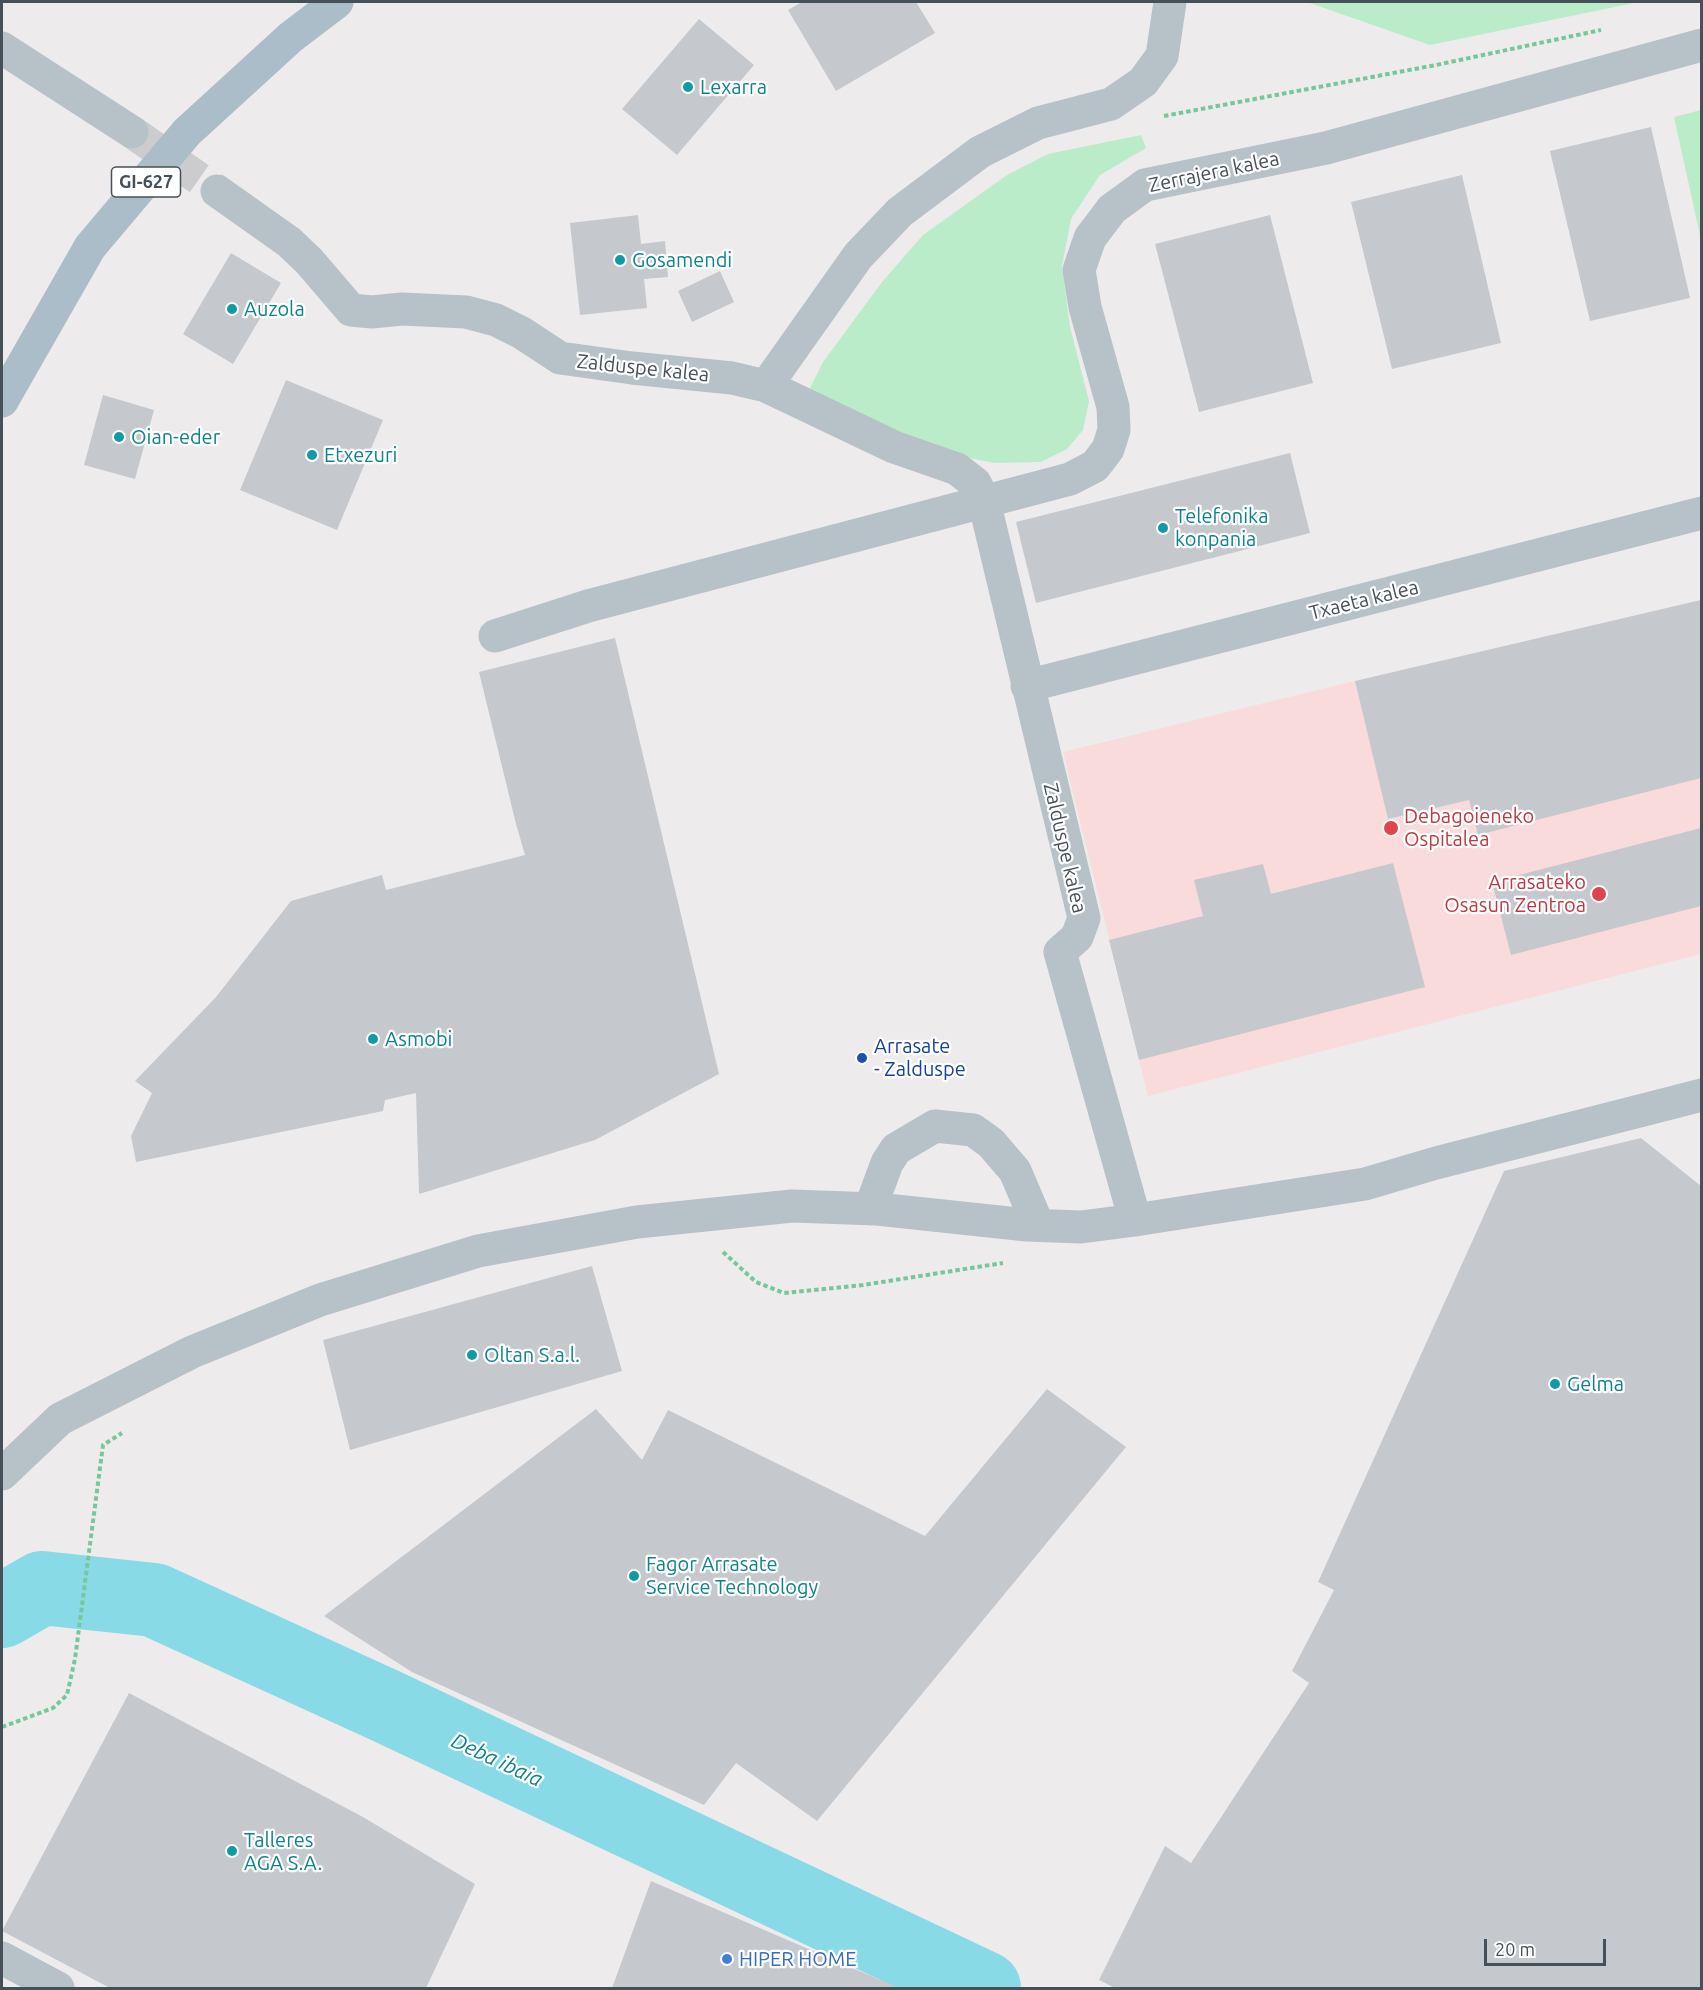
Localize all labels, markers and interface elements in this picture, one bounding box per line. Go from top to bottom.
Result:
place label: Lexarra [700,75,767,99]
marker: Lexarra [681,80,695,94]
street label: Zerrajera kalea [1146,146,1282,198]
road number: GI-627 [112,167,180,197]
place label: Gosamendi [632,248,732,272]
marker: Gosamendi [613,253,627,267]
place label: Auzola [244,297,305,321]
marker: Auzola [225,302,239,316]
street label: Zalduspe kalea [576,349,710,387]
place label: Oian-eder [131,425,220,449]
marker: Oian-eder [112,430,126,444]
place label: Etxezuri [324,443,397,467]
marker: Etxezuri [305,448,319,462]
place label: Telefonika konpania [1175,504,1268,551]
marker: Telefonika konpania [1156,521,1170,535]
street label: Txaeta kalea [1307,575,1421,625]
street label: Zalduspe kalea [1038,781,1092,915]
place label: Debagoieneko Ospitalea [1404,804,1534,851]
marker: Debagoieneko Ospitalea [1382,819,1400,837]
place label: Arrasateko Osasun Zentroa [1444,870,1586,917]
marker: Arrasateko Osasun Zentroa [1590,885,1608,903]
place label: Asmobi [385,1027,452,1051]
marker: Asmobi [366,1032,380,1046]
place label: Arrasate - Zalduspe [874,1034,966,1081]
marker: Arrasate - Zalduspe [855,1051,869,1065]
place label: Oltan S.a.l. [484,1343,580,1367]
marker: Oltan S.a.l. [465,1348,479,1362]
place label: Gelma [1567,1372,1624,1396]
marker: Gelma [1548,1377,1562,1391]
place label: Fagor Arrasate Service Technology [646,1552,818,1599]
marker: Fagor Arrasate Service Technology [627,1569,641,1583]
water label: Deba ibaia [447,1728,547,1792]
place label: Talleres AGA S.A. [244,1828,322,1875]
marker: Talleres AGA S.A. [225,1844,239,1858]
scale bar [1487,1927,1608,1965]
text: 20 m [1495,1939,1535,1959]
place label: HIPER HOME [739,1947,856,1971]
marker: HIPER HOME [720,1952,734,1966]

